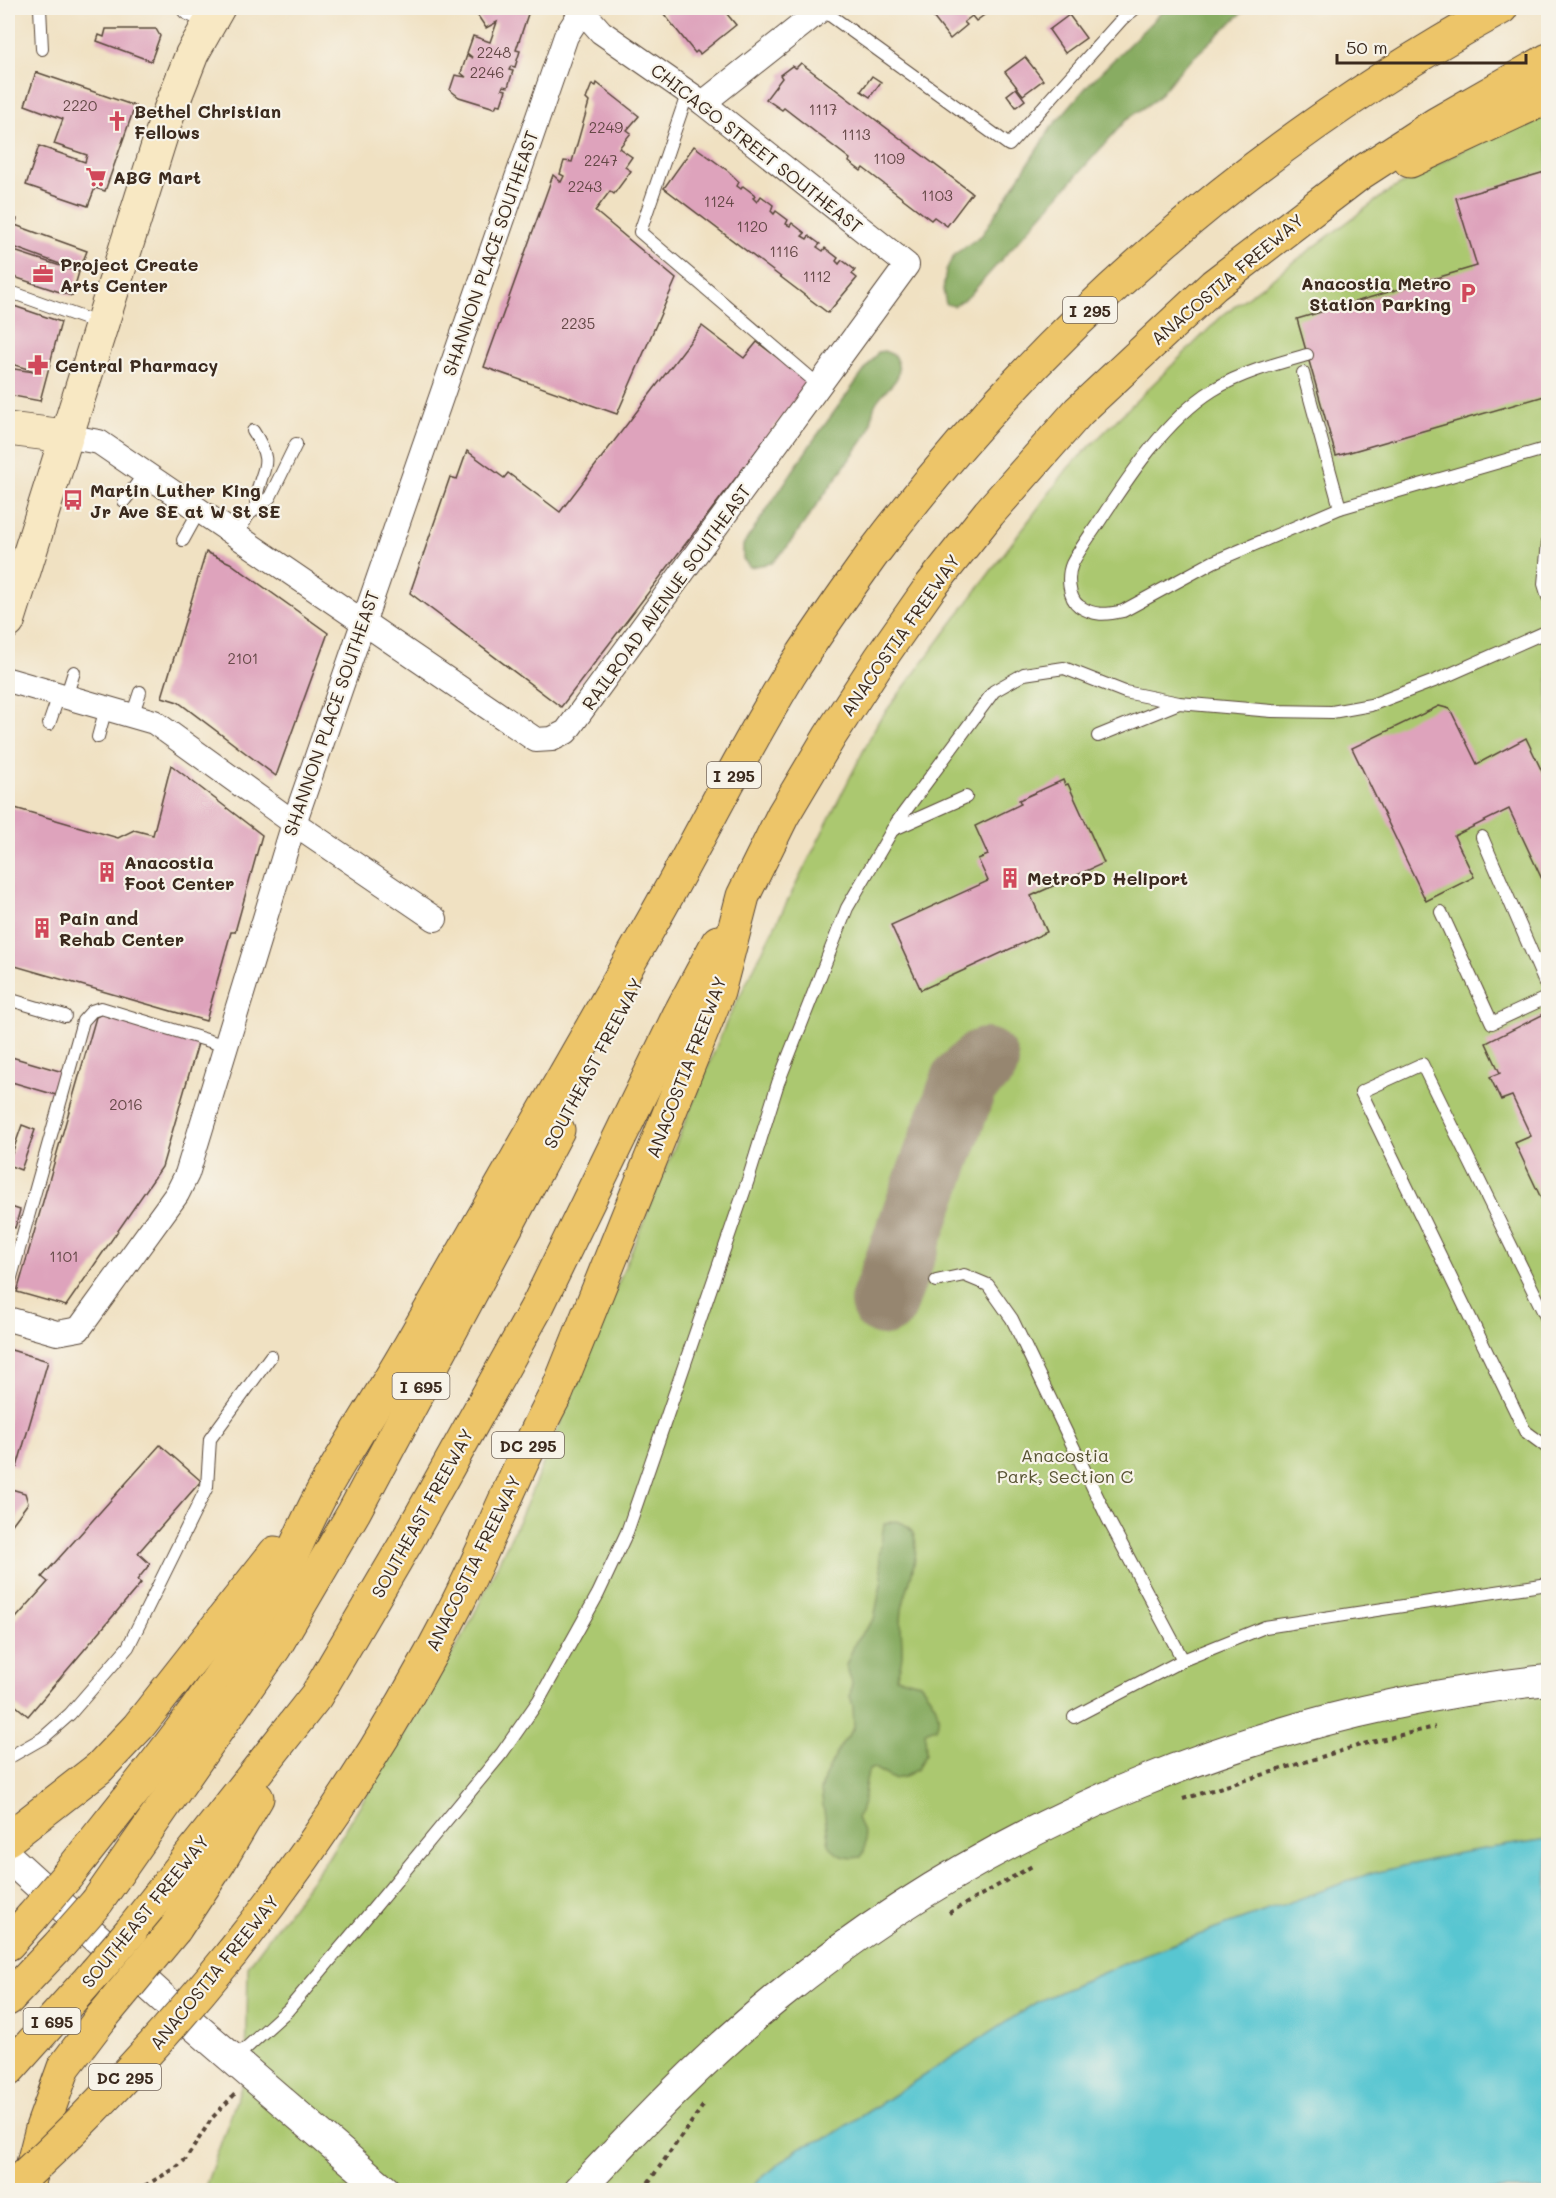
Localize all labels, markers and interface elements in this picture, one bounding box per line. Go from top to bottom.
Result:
scale bar [1337,27,1526,65]
text: 50 m [1346,35,1388,59]
house number: 2248 [477,42,511,62]
street label: CHICAGO STREET SOUTHEAST [646,58,868,238]
house number: 2246 [470,62,504,82]
house number: 2220 [63,95,97,115]
place label: Bethel Christian Fellows [134,99,281,144]
house number: 1117 [809,99,837,119]
church icon: Bethel Christian Fellows [105,109,129,133]
house number: 2249 [589,117,623,137]
house number: 1113 [842,124,871,144]
street label: SHANNON PLACE SOUTHEAST [437,127,543,379]
house number: 1109 [873,148,905,168]
house number: 2247 [584,150,618,170]
supermarket icon: ABG Mart [84,165,108,189]
place label: ABG Mart [113,165,201,189]
house number: 2243 [568,176,602,196]
house number: 1103 [921,185,953,205]
house number: 1124 [704,191,734,211]
street label: ANACOSTIA FREEWAY [1145,208,1309,350]
house number: 1120 [736,216,768,236]
house number: 1116 [769,241,799,261]
place label: Project Create Arts Center [60,252,199,297]
office icon: Project Create Arts Center [31,262,55,286]
house number: 1112 [803,266,831,286]
place label: Anacostia Metro Station Parking [1301,271,1451,316]
parking icon: Anacostia Metro Station Parking [1456,281,1480,305]
road number: I 295 [1063,297,1117,323]
house number: 2235 [561,313,595,333]
pharmacy icon: Central Pharmacy [26,353,50,377]
place label: Central Pharmacy [55,353,218,377]
place label: Martin Luther King Jr Ave SE at W St SE [90,478,281,523]
street label: RAILROAD AVENUE SOUTHEAST [576,480,756,714]
bus stop icon: Martin Luther King Jr Ave SE at W St SE [61,488,85,512]
street label: ANACOSTIA FREEWAY [835,549,965,721]
street label: SHANNON PLACE SOUTHEAST [278,587,384,839]
house number: 2101 [227,648,259,668]
road number: I 295 [707,762,761,788]
place label: Anacostia Foot Center [124,850,234,895]
building icon: Anacostia Foot Center [95,860,119,884]
building icon: MetroPD Heliport [998,866,1022,890]
place label: MetroPD Heliport [1027,866,1188,890]
place label: Pain and Rehab Center [59,906,184,951]
building icon: Pain and Rehab Center [30,916,54,940]
street label: SOUTHEAST FREEWAY [538,973,648,1153]
street label: ANACOSTIA FREEWAY [640,973,732,1161]
house number: 2016 [109,1094,143,1114]
house number: 1101 [49,1246,79,1266]
road number: I 695 [392,1373,450,1399]
street label: SOUTHEAST FREEWAY [365,1424,479,1602]
road number: DC 295 [492,1432,564,1458]
park label: Anacostia Park, Section C [997,1443,1133,1488]
street label: ANACOSTIA FREEWAY [420,1471,526,1655]
street label: SOUTHEAST FREEWAY [76,1830,214,1992]
street label: ANACOSTIA FREEWAY [144,1890,284,2054]
road number: I 695 [23,2008,80,2034]
road number: DC 295 [89,2064,161,2090]

